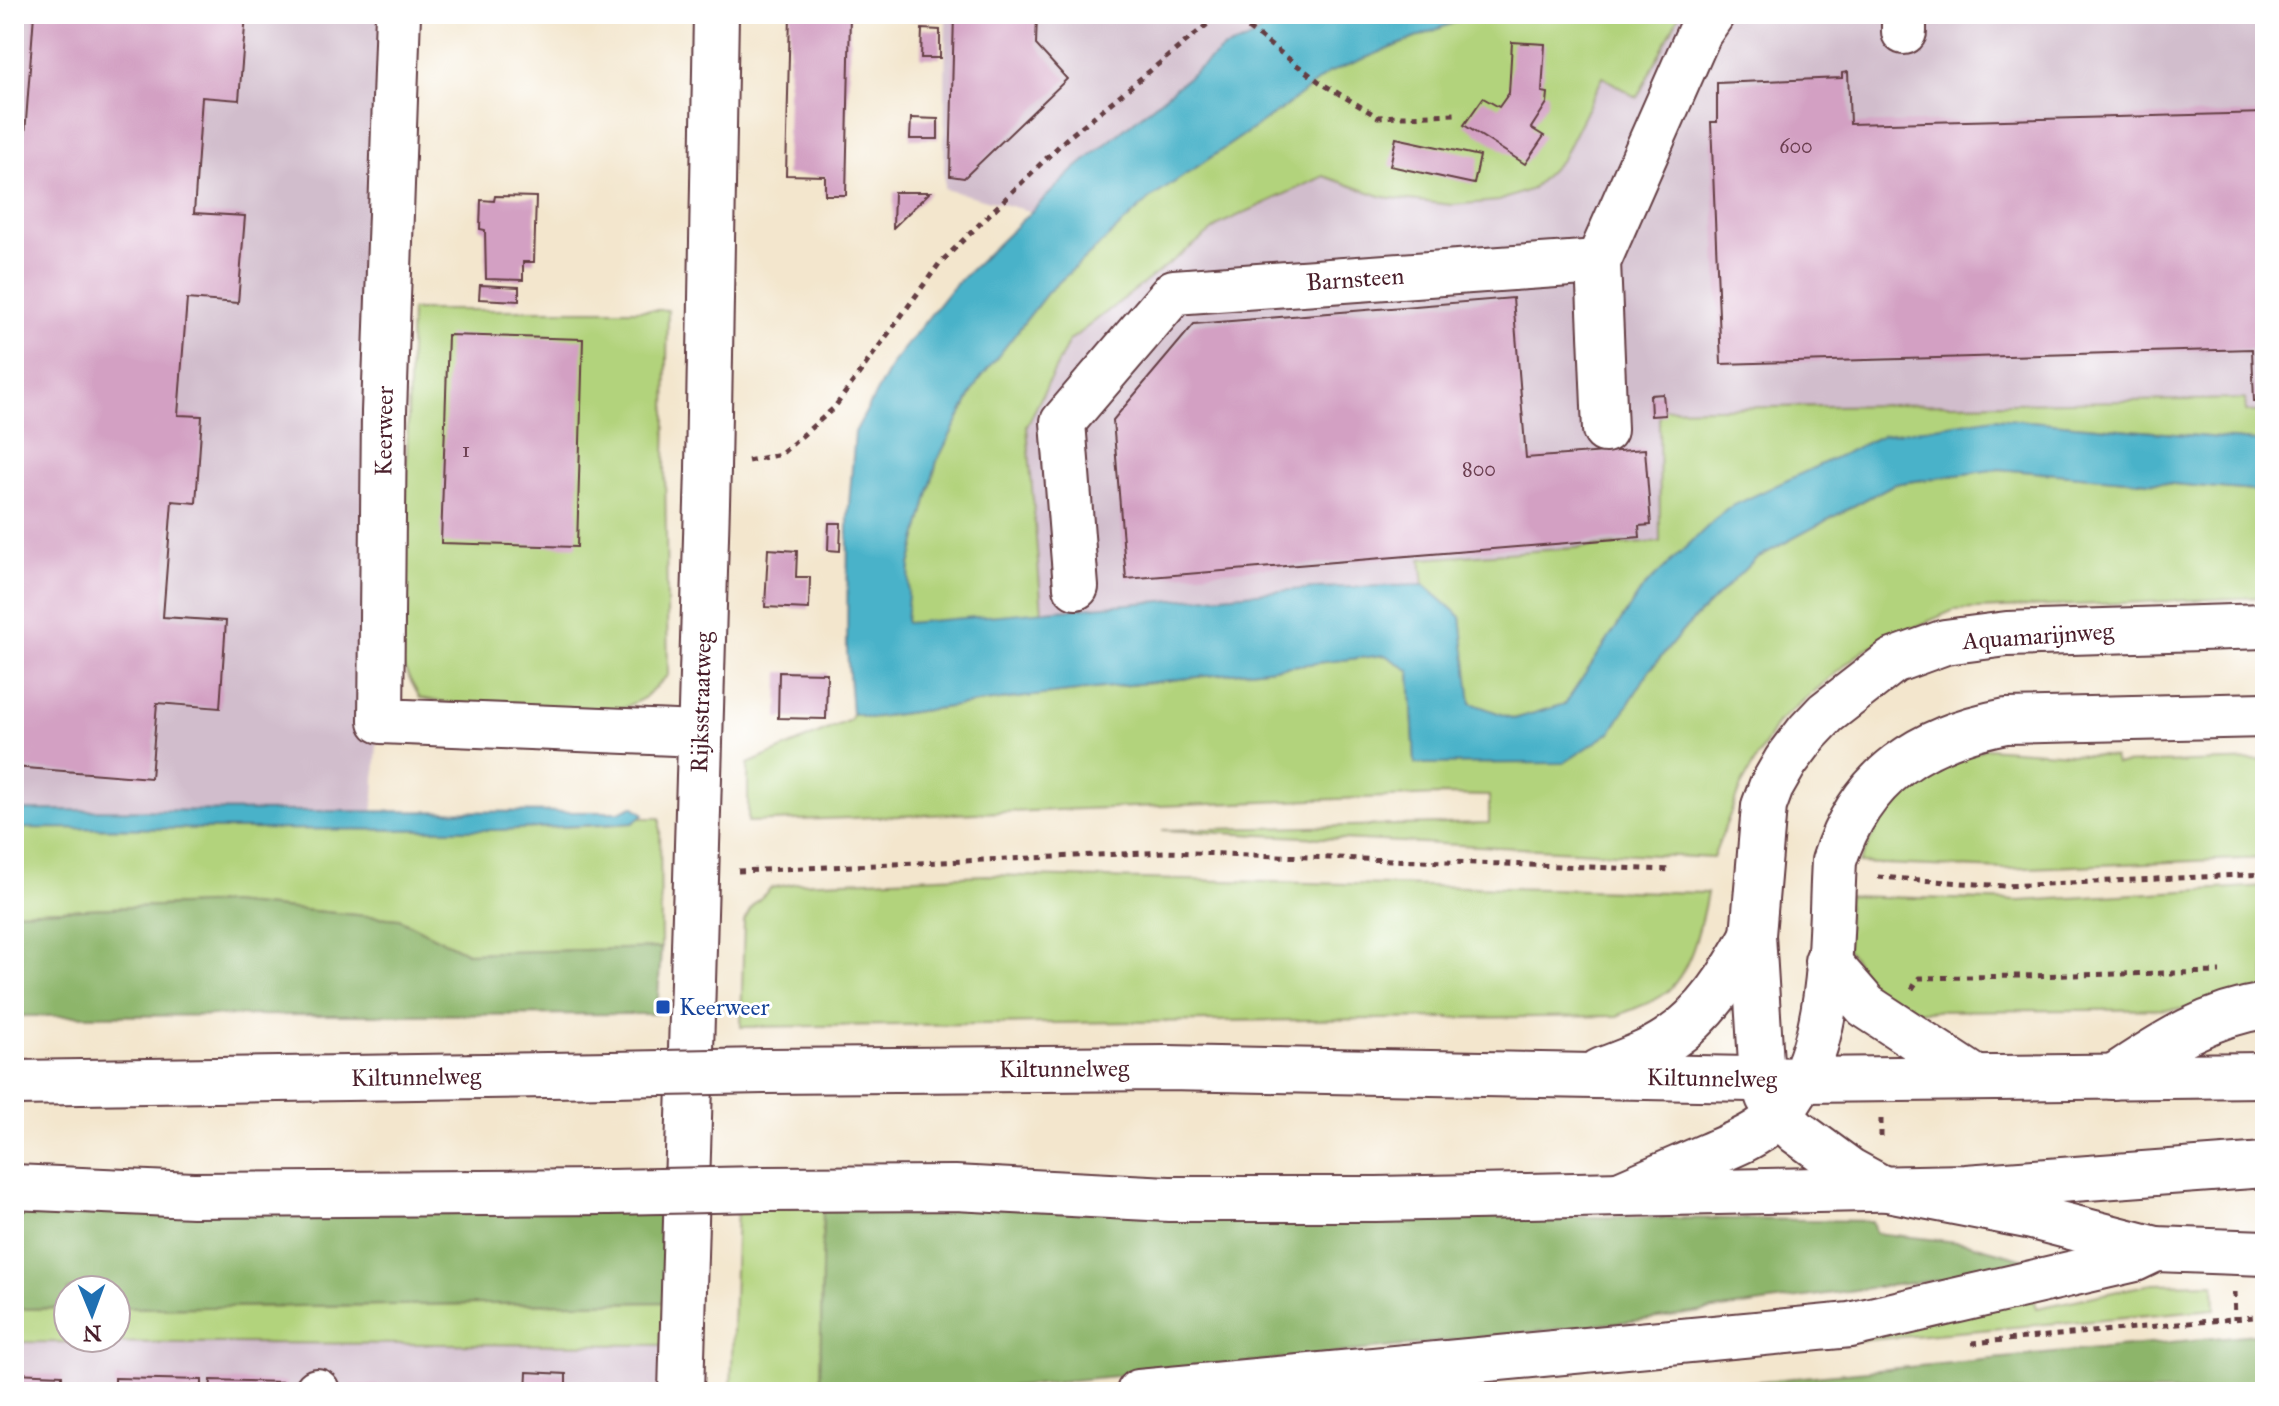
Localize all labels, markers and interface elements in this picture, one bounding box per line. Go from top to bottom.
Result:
house number: 600 [1779,134,1813,158]
street label: Barnsteen [1305,261,1405,298]
street label: Keerweer [368,386,400,476]
house number: 1 [462,438,470,462]
house number: 800 [1462,457,1496,481]
street label: Aquamarijnweg [1960,616,2115,656]
street label: Rijksstraatweg [684,631,718,773]
place label: Keerweer [679,992,769,1022]
marker: Keerweer [654,998,672,1016]
street label: Kiltunnelweg [999,1053,1130,1084]
street label: Kiltunnelweg [351,1061,482,1093]
street label: Kiltunnelweg [1646,1062,1778,1095]
north arrow [52,1274,132,1354]
text: N [82,1320,102,1347]

